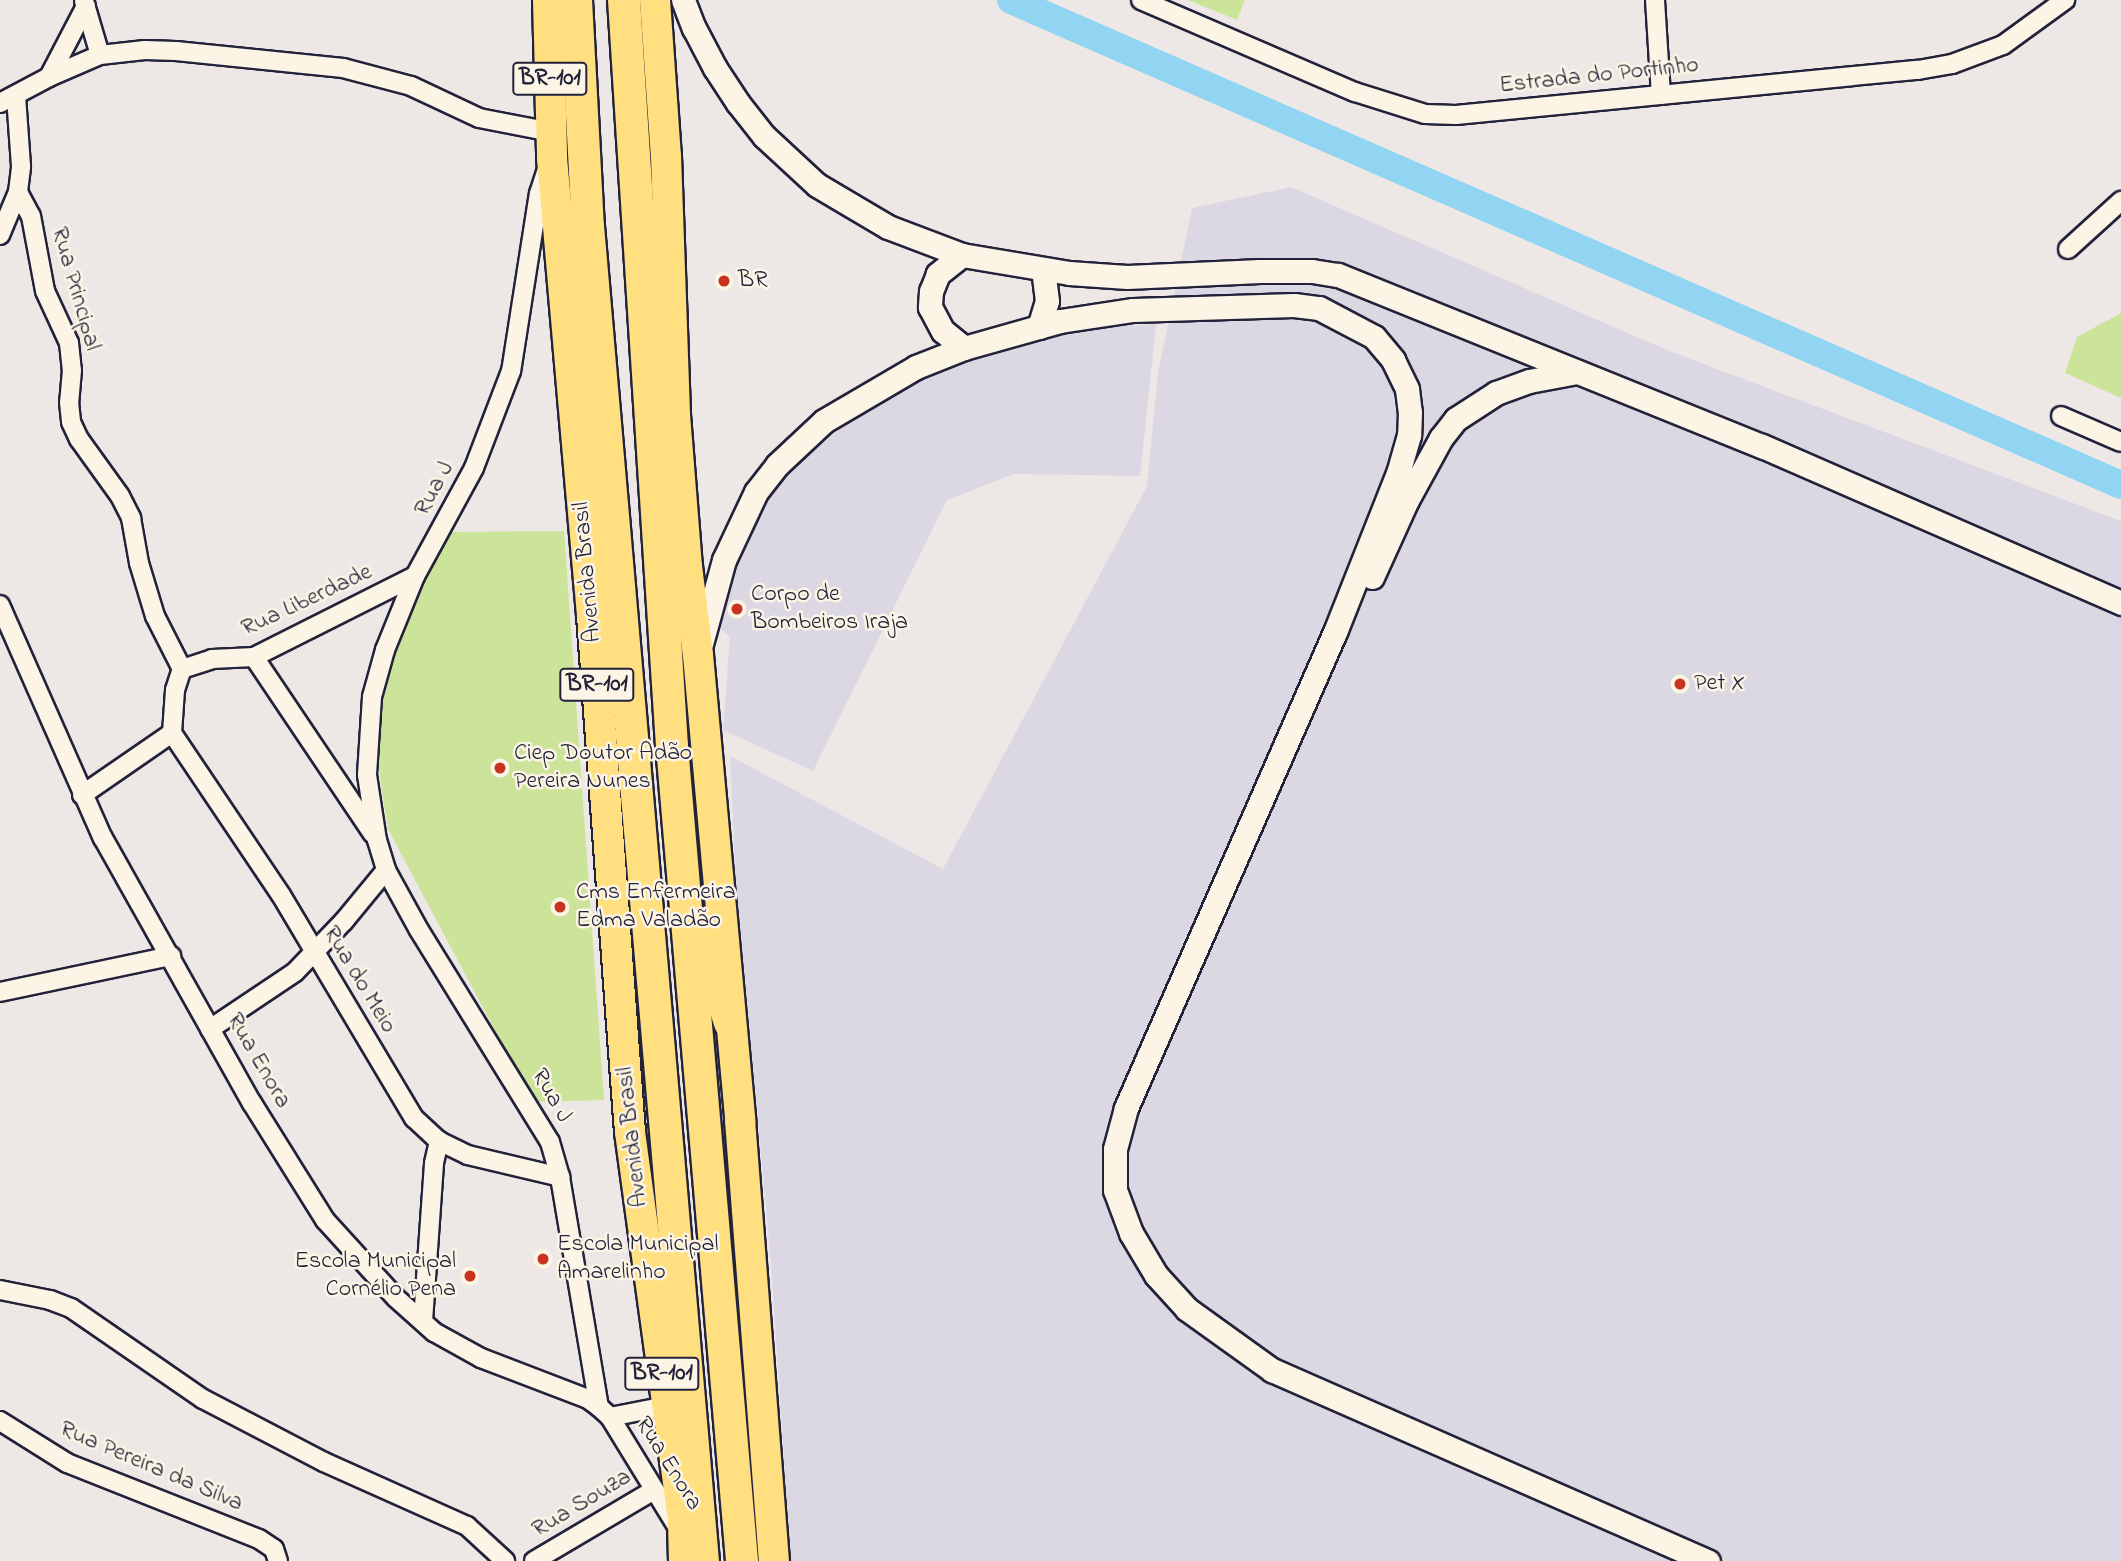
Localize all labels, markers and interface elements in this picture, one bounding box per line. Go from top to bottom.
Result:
street label: Estrada do Portinho [1498,51,1700,101]
road number: BR-101 [512,60,588,99]
street label: Rua Principal [44,224,106,354]
place label: BR [738,267,767,295]
marker: BR [716,273,732,289]
street label: Rua J [409,457,461,521]
street label: Avenida Brasil [567,500,609,644]
street label: Rua Liberdade [237,558,377,644]
place label: Corpo de Bombeiros Iraja [751,581,908,637]
marker: Corpo de Bombeiros Iraja [729,601,745,617]
road number: BR-101 [558,666,636,705]
place label: Pet X [1694,670,1745,698]
marker: Pet X [1672,676,1688,692]
place label: Ciep Doutor Adão Pereira Nunes [514,740,692,796]
marker: Ciep Doutor Adão Pereira Nunes [492,760,508,776]
place label: Cms Enfermeira Edma Valadão [576,879,736,935]
marker: Cms Enfermeira Edma Valadão [550,897,570,917]
street label: Rua do Meio [316,921,402,1039]
street label: Rua Enora [219,1008,297,1114]
street label: Rua J [524,1064,578,1128]
street label: Avenida Brasil [611,1065,655,1209]
place label: Escola Municipal Amarelinho [557,1231,719,1287]
place label: Escola Municipal Cornélio Pena [294,1248,456,1304]
marker: Escola Municipal Amarelinho [535,1251,551,1267]
marker: Escola Municipal Cornélio Pena [462,1268,478,1284]
road number: BR-101 [624,1354,700,1394]
street label: Rua Enora [628,1412,708,1516]
street label: Rua Pereira da Silva [55,1415,247,1519]
street label: Rua Souza [527,1463,637,1545]

